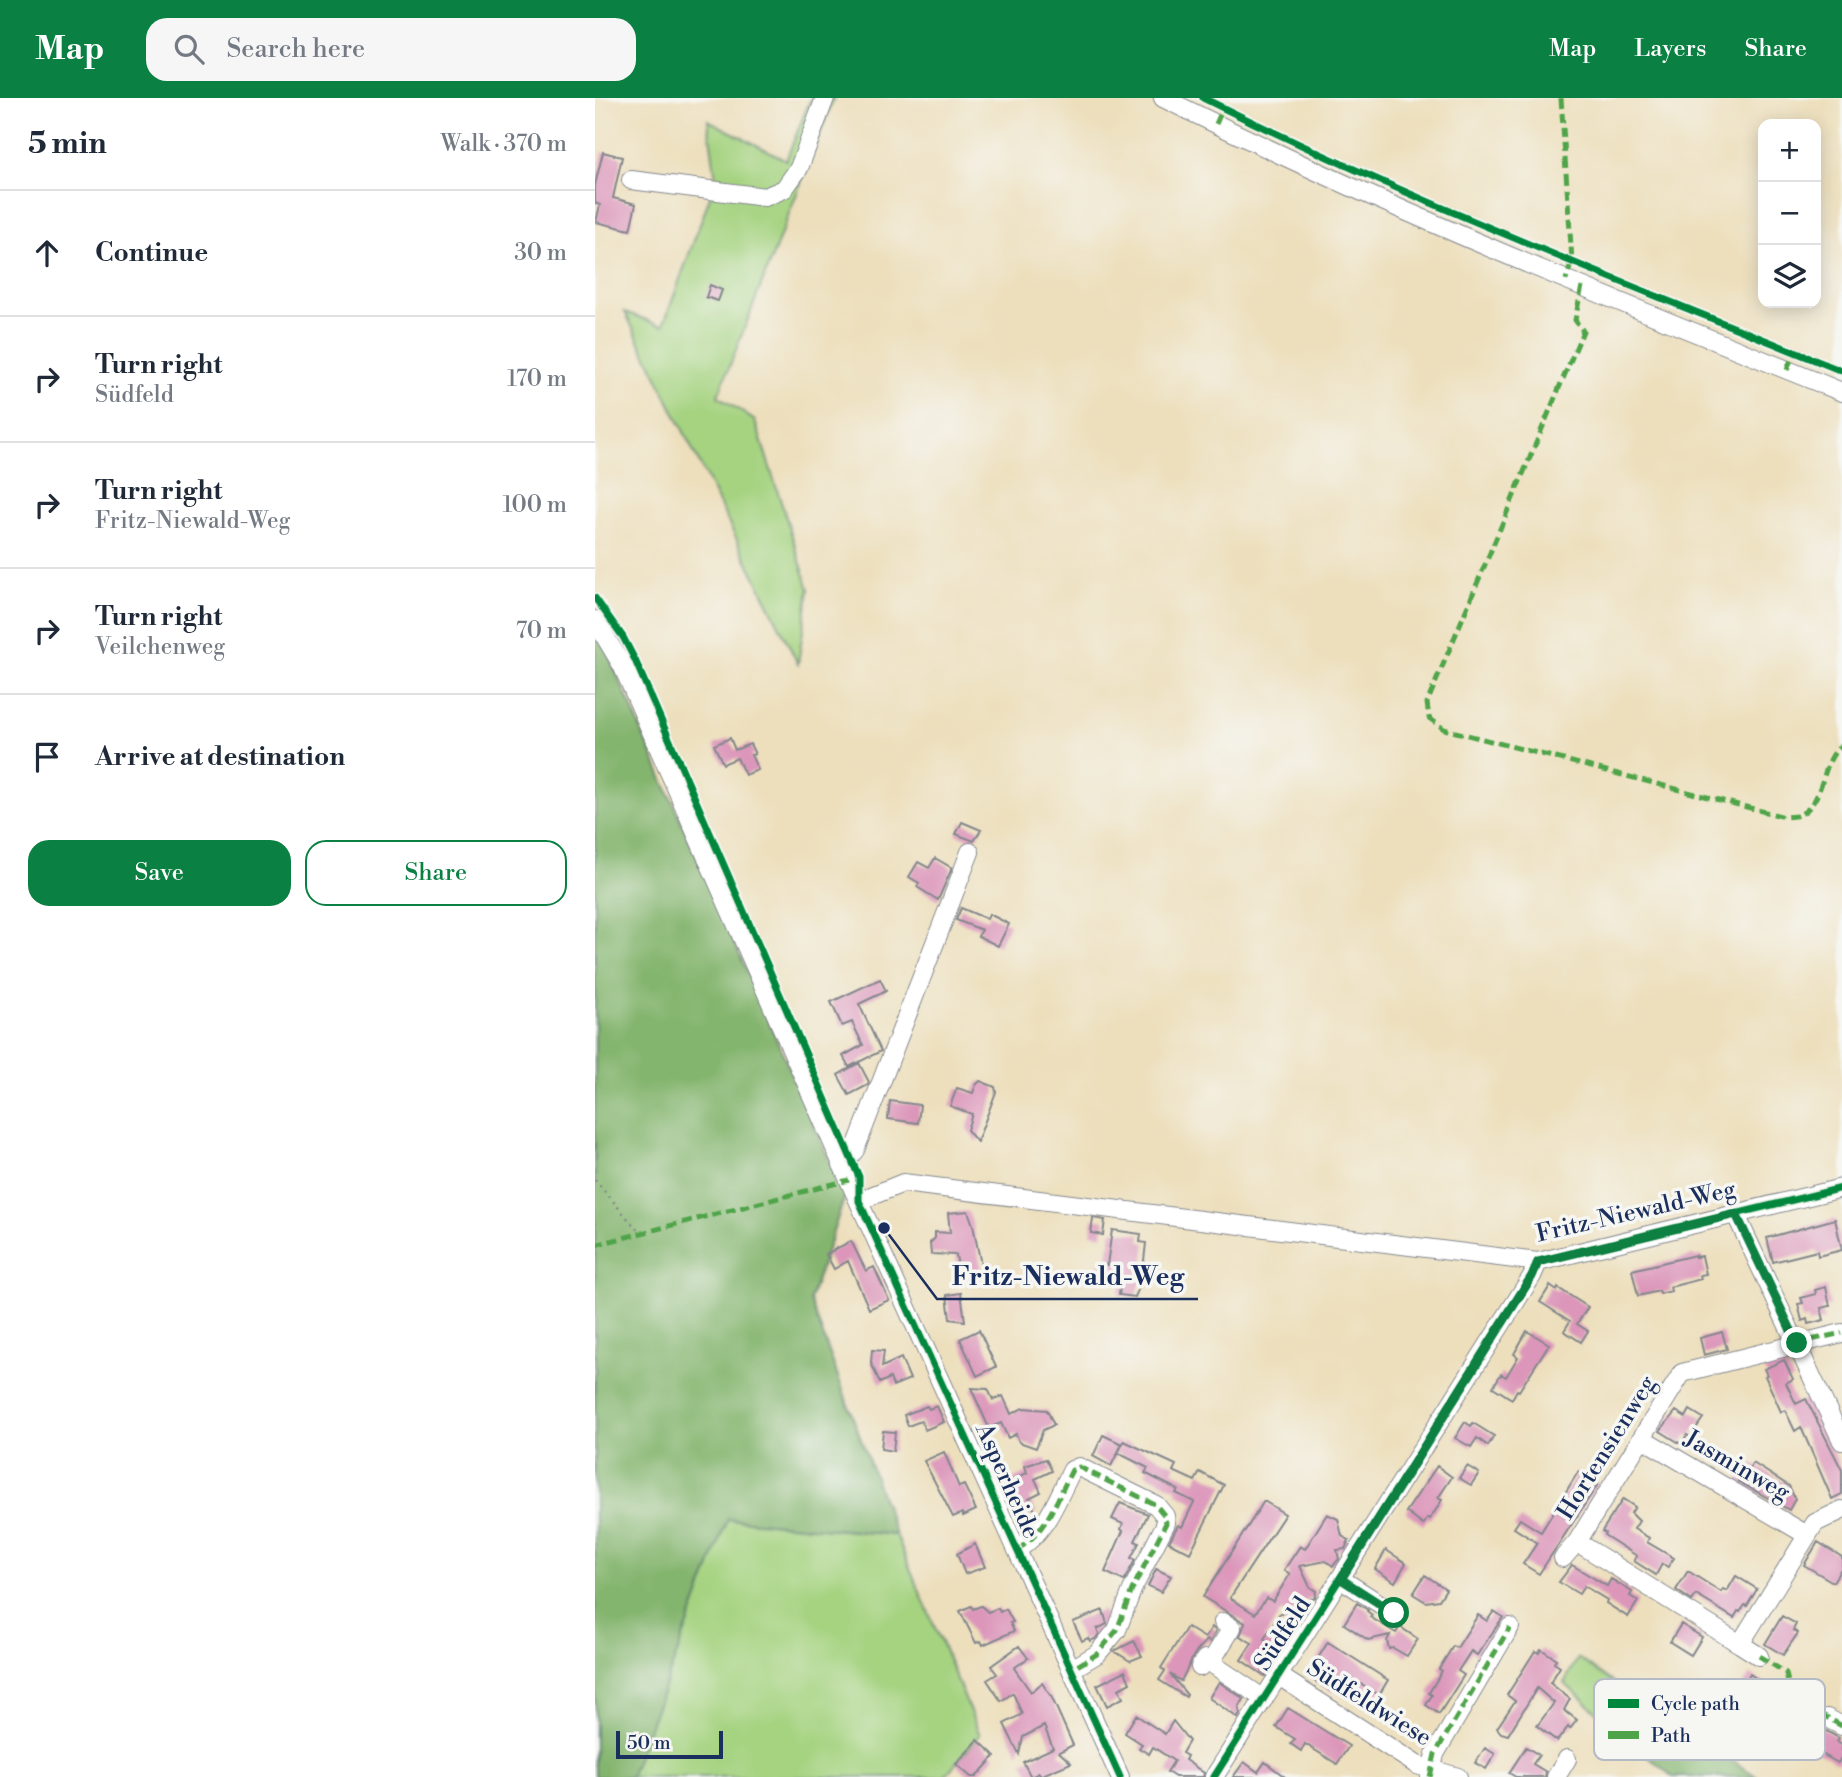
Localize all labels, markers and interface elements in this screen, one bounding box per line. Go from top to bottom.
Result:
search box [146,18,636,81]
text: Map [35,29,104,70]
icon: search [170,30,208,68]
text: Search here [226,33,365,65]
text: Map [1549,34,1596,64]
text: Layers [1634,34,1706,64]
text: Share [1744,34,1807,64]
map controls [1758,119,1821,308]
button: + [1758,119,1821,182]
text: 5 min [28,125,107,163]
text: Walk · 370 m [440,130,567,158]
button: − [1758,182,1821,245]
icon: ahead [28,234,66,272]
text: Continue [95,237,208,269]
text: 30 m [514,239,567,267]
button: layers [1758,245,1821,308]
text: Turn right [95,349,223,381]
icon: right [28,360,66,398]
text: 170 m [507,365,567,393]
text: Südfeld [95,381,174,409]
text: Turn right [95,475,223,507]
icon: right [28,486,66,524]
text: 100 m [502,491,567,519]
text: Fritz-Niewald-Weg [95,507,291,535]
text: Turn right [95,601,223,633]
icon: right [28,612,66,650]
text: 70 m [516,617,567,645]
text: Veilchenweg [95,633,225,661]
icon: arrive [28,738,66,776]
text: Arrive at destination [95,741,345,773]
button: Save [28,840,291,906]
button: Share [305,840,567,906]
street label: Fritz-Niewald-Weg [1533,1174,1739,1250]
callout: Fritz-Niewald-Weg [937,1252,1198,1299]
text: Fritz-Niewald-Weg [952,1261,1186,1293]
route end [1781,1327,1812,1358]
street label: Hortensienweg [1551,1370,1664,1526]
street label: Asperheide [968,1418,1046,1543]
street label: Jasminweg [1678,1423,1796,1509]
street label: Südfeld [1248,1591,1318,1677]
route start [1378,1597,1409,1628]
street label: Südfeldwiese [1301,1653,1437,1753]
legend [1594,1679,1825,1760]
text: Cycle path [1651,1692,1740,1716]
text: Path [1651,1724,1691,1748]
scale bar [616,1728,723,1760]
text: 50 m [627,1731,671,1755]

